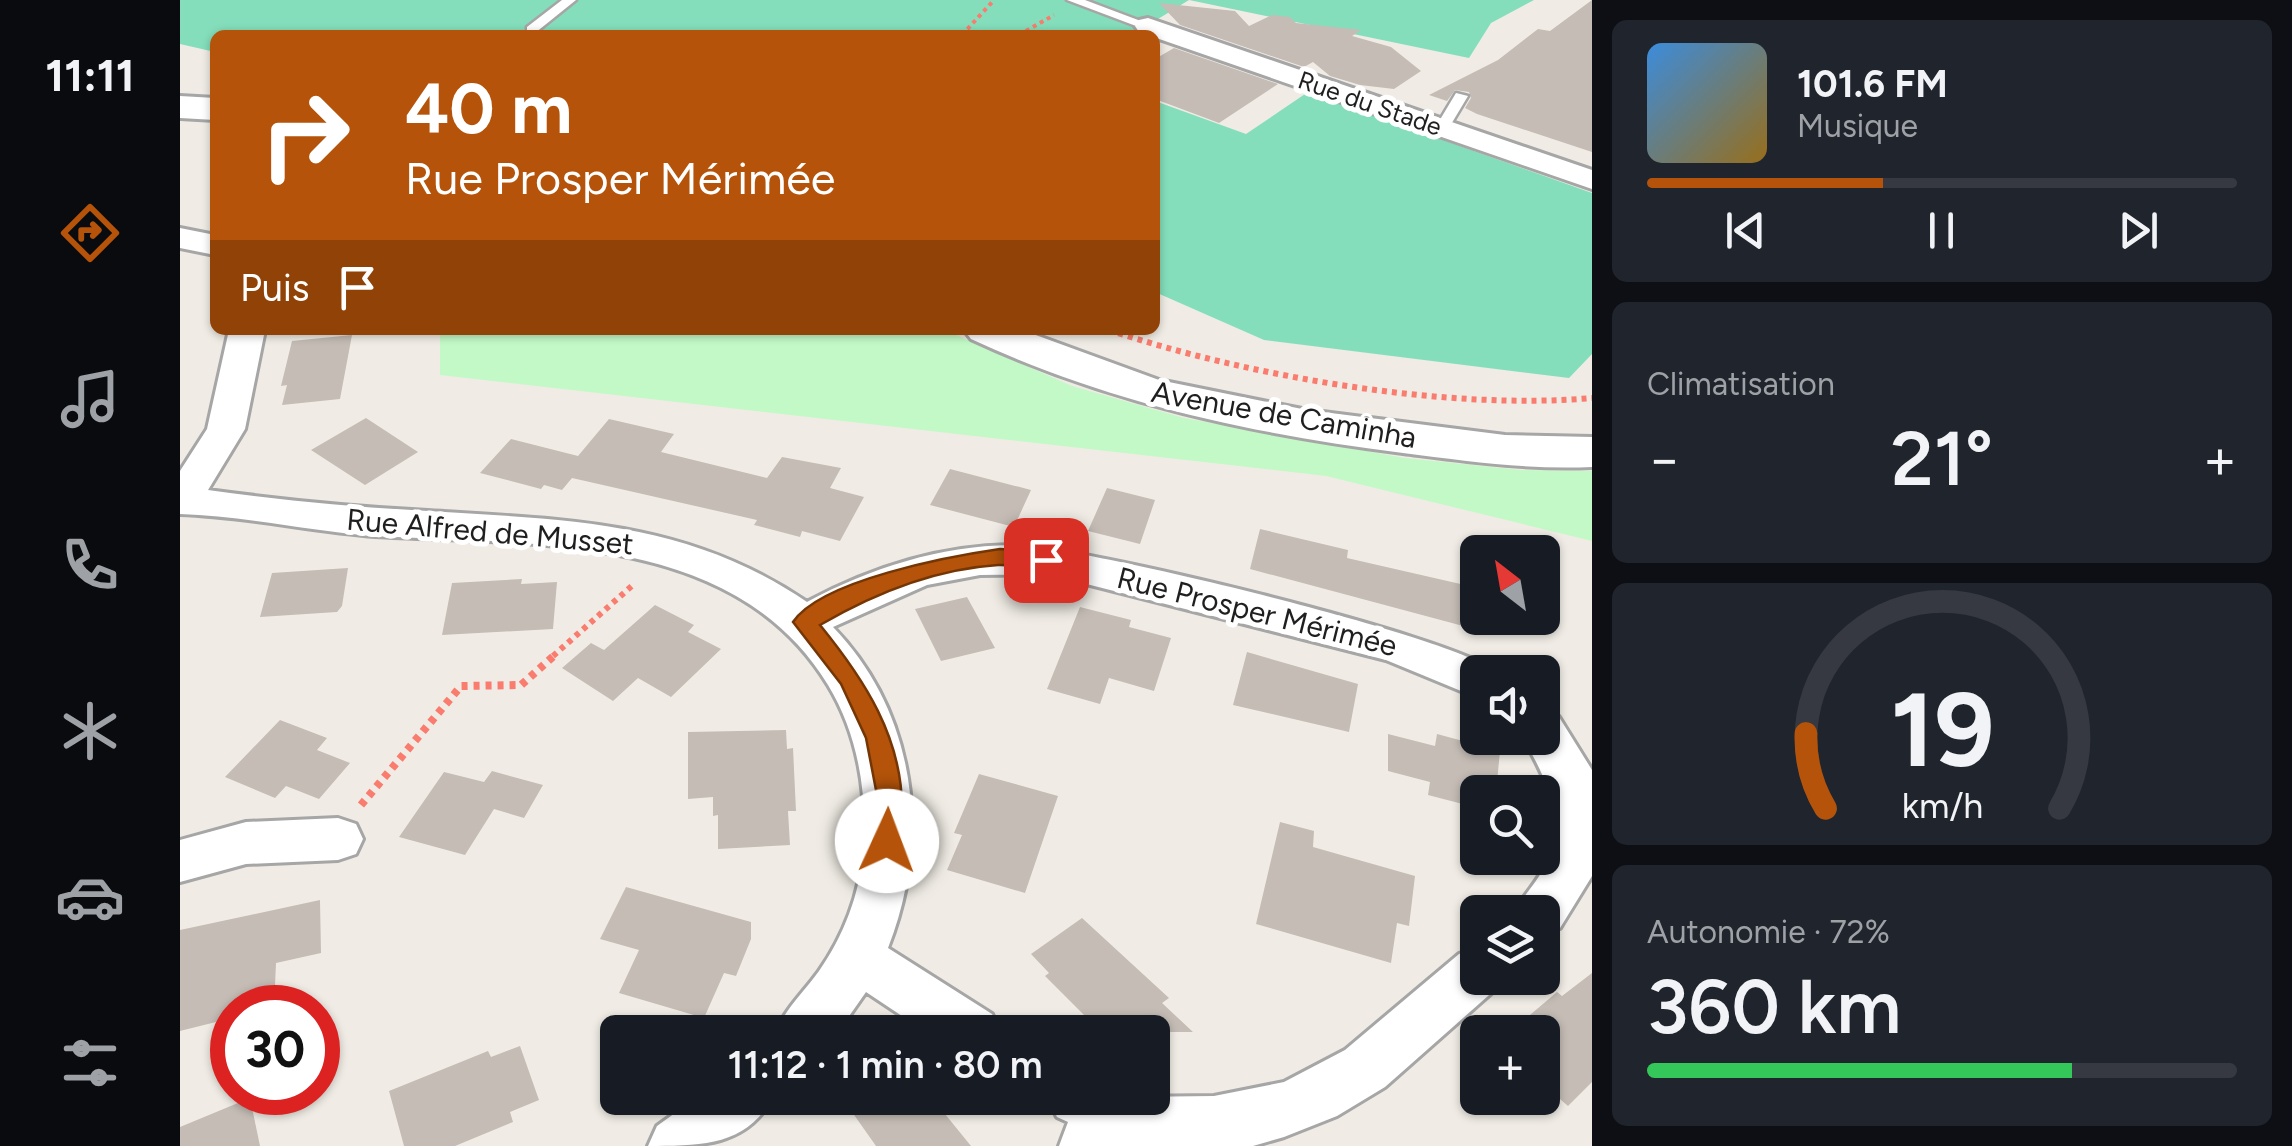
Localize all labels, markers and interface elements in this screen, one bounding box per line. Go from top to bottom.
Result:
text: 11:11 [45,48,135,102]
text: 101.6 FM [1797,61,1948,107]
street label: Rue du Stade [1294,64,1446,142]
text: 40 m [405,66,572,151]
icon: right [240,70,370,200]
text: Musique [1797,107,1918,145]
text: Rue Prosper Mérimée [405,151,835,205]
icon: directions [55,198,125,268]
icon: previous [1718,203,1773,258]
icon: pause [1914,203,1969,258]
icon: next [2111,203,2166,258]
icon: arrive [330,260,385,315]
text: Puis [240,265,310,311]
icon: music [55,364,125,434]
text: Climatisation [1647,365,1835,403]
street label: Avenue de Caminha [1149,373,1419,456]
text: 21° [1891,414,1993,504]
text: − [1647,426,1681,492]
text: + [2203,426,2237,492]
street label: Rue Alfred de Musset [345,501,635,562]
pin [1004,518,1089,603]
icon: phone [55,530,125,600]
icon: arrive [1019,533,1074,588]
north arrow [1460,535,1560,635]
map controls [1460,535,1560,1115]
street label: Rue Prosper Mérimée [1113,559,1401,664]
button: sound [1460,655,1560,755]
text: 19 [1890,667,1994,792]
icon: climate [55,696,125,766]
button: search [1460,775,1560,875]
text: km/h [1901,784,1983,827]
position arrow [835,789,939,893]
icon: car [55,862,125,932]
button: layers [1460,895,1560,995]
text: Autonomie · 72% [1647,913,1890,951]
text: 360 km [1647,962,1901,1052]
speed limit sign: 30 [210,985,340,1115]
button: + [1460,1015,1560,1115]
icon: filters [55,1028,125,1098]
text: 11:12 · 1 min · 80 m [727,1042,1043,1088]

